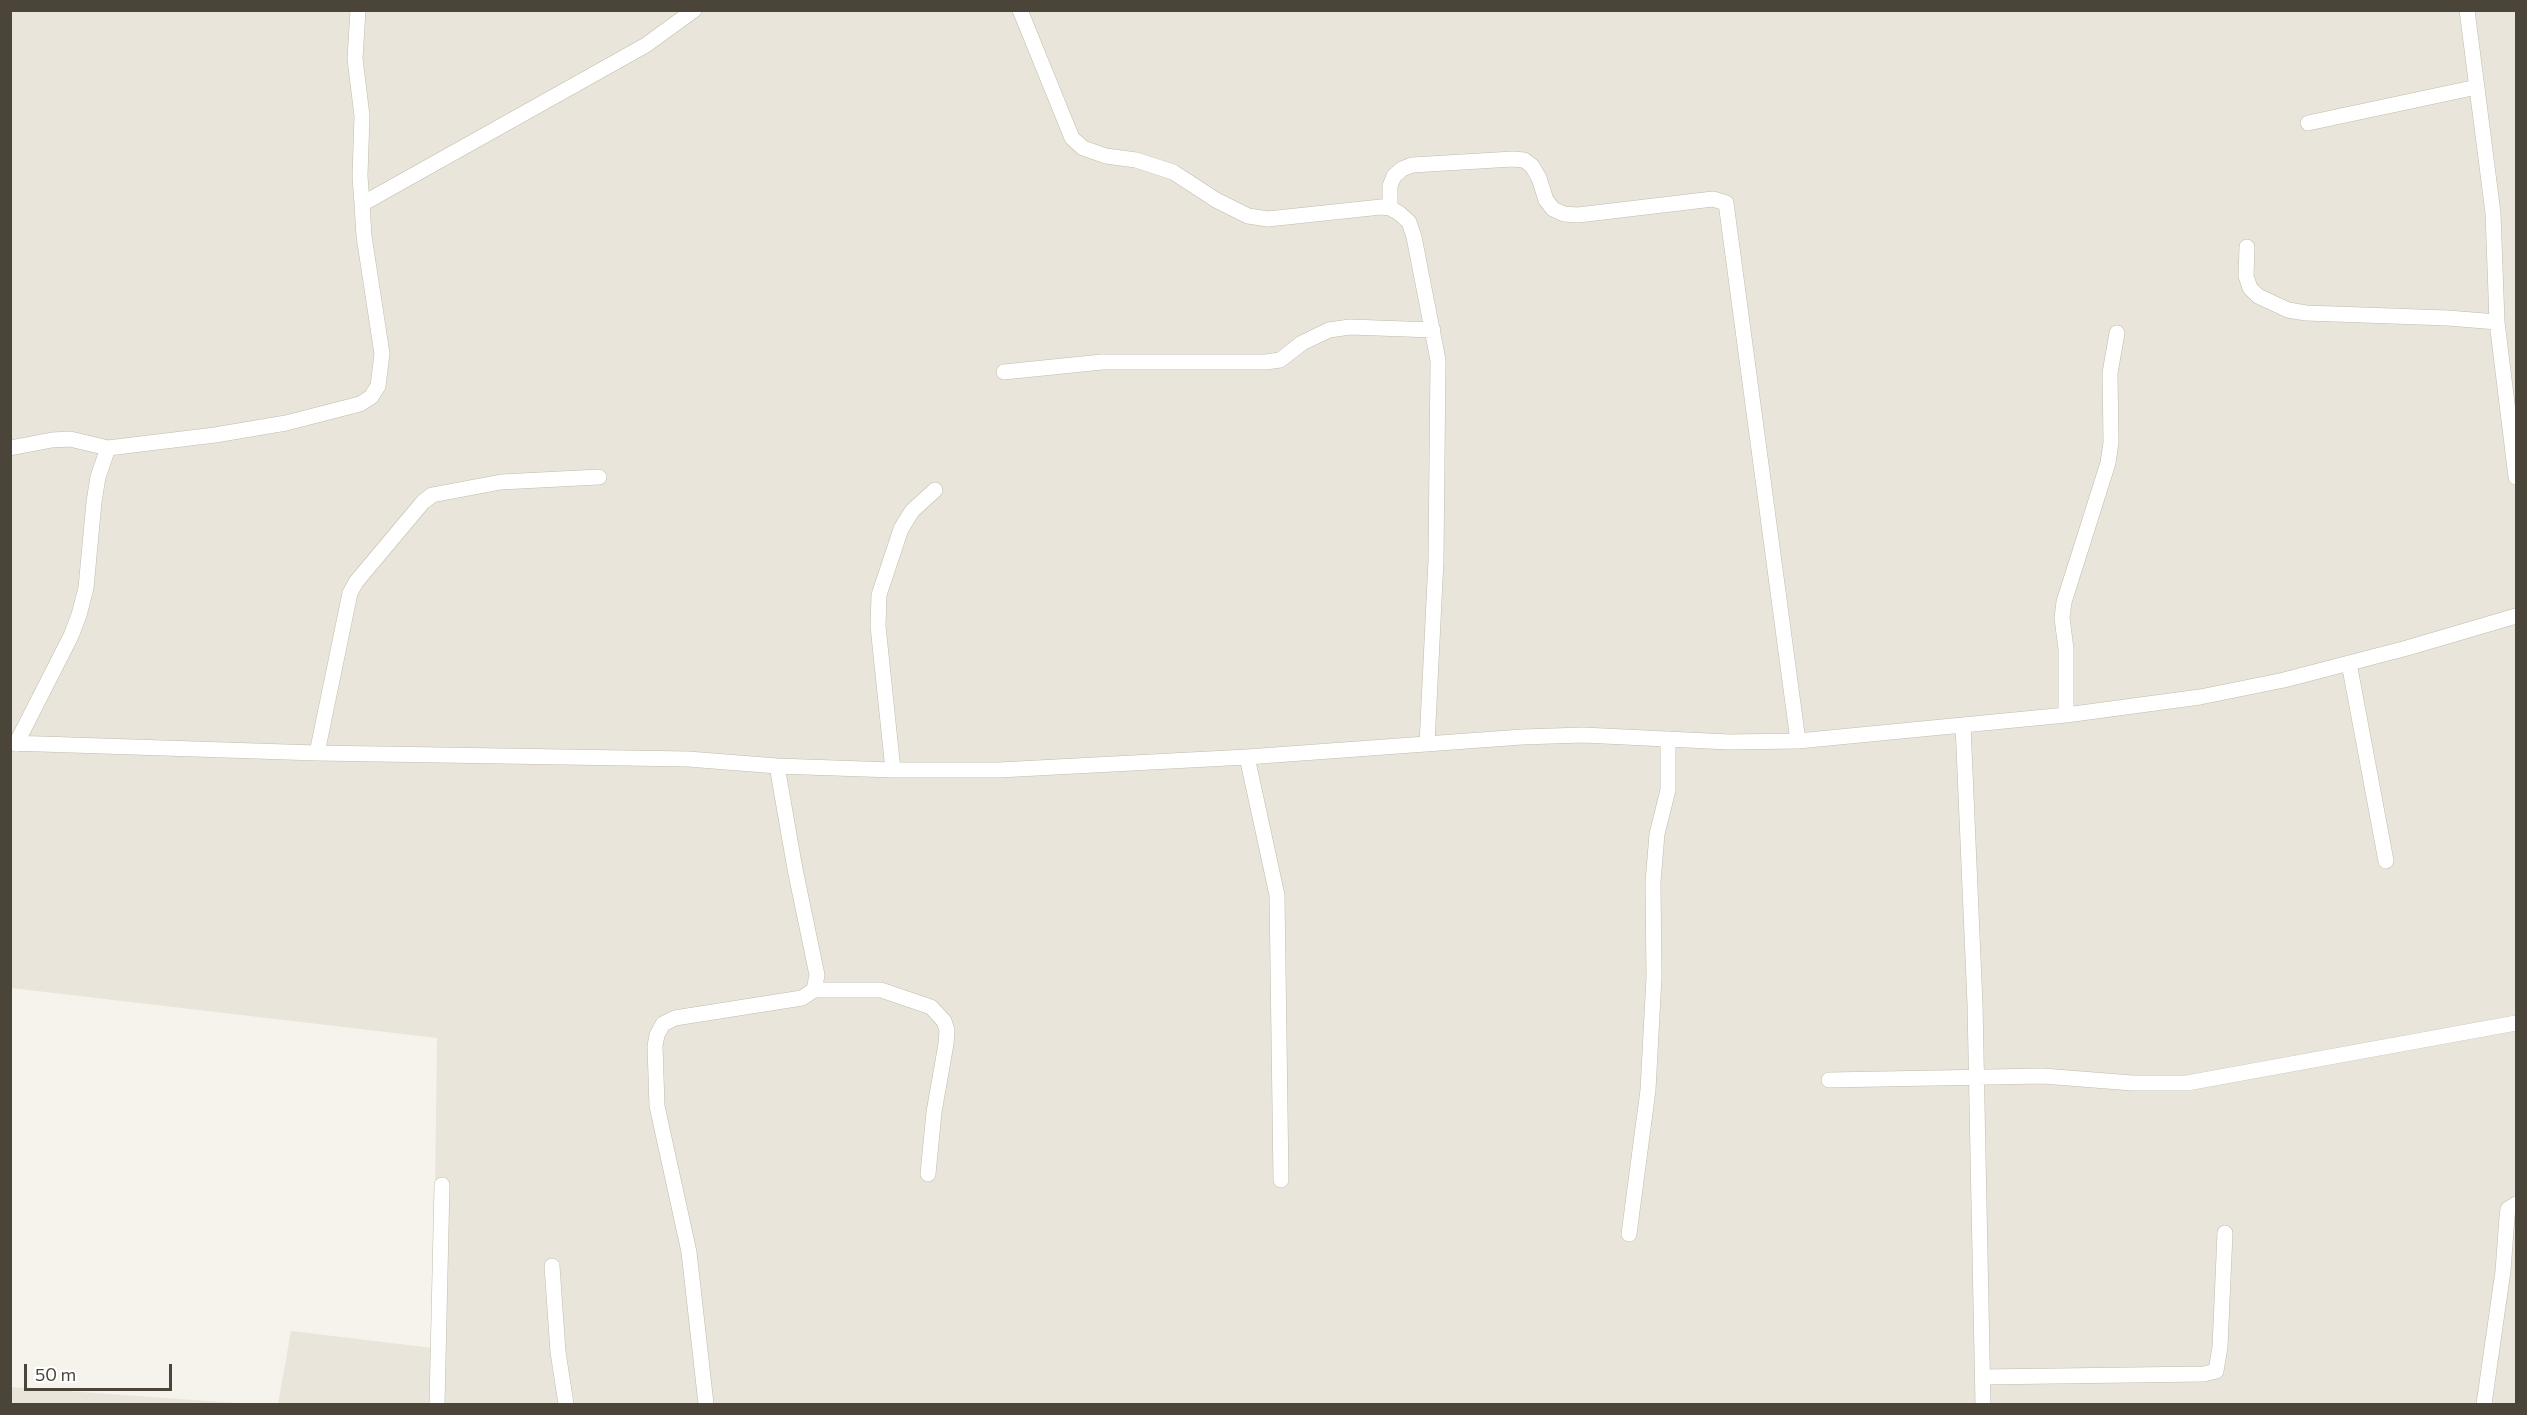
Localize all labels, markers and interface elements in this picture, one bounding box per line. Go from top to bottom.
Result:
scale bar [27,1352,176,1390]
text: 50 m [35,1363,76,1385]

